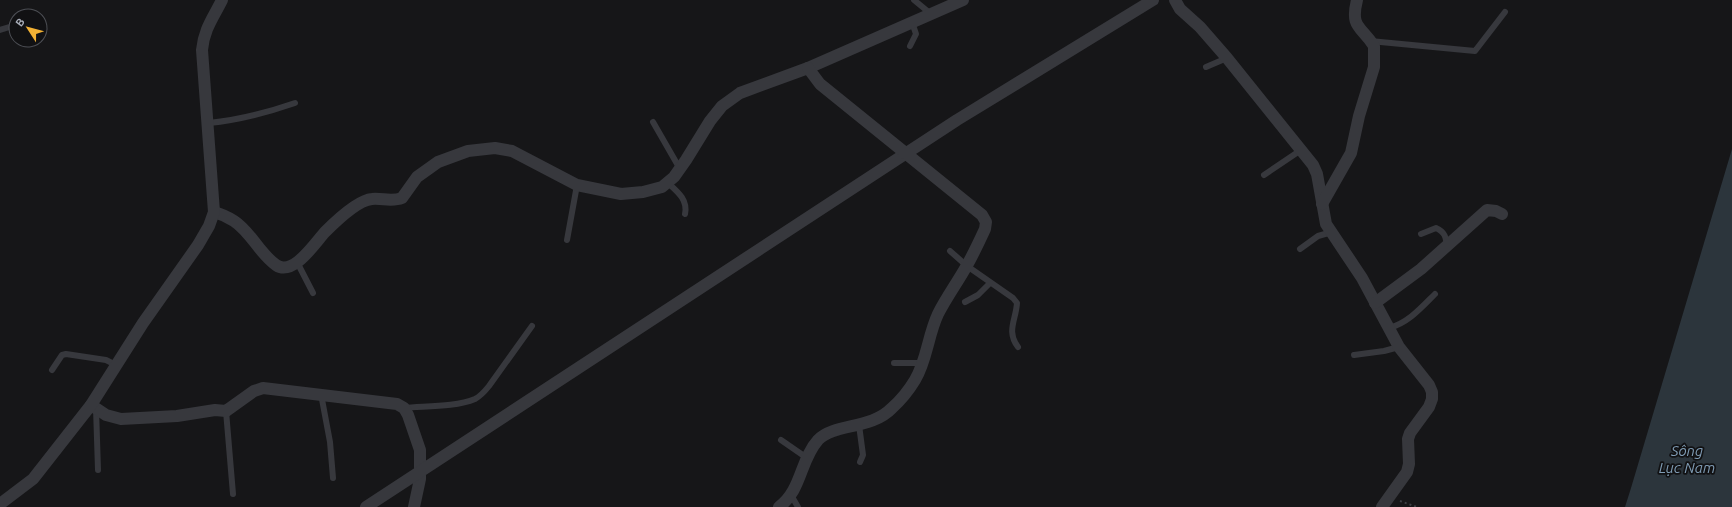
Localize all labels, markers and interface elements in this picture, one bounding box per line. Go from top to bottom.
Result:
north arrow [8,8,48,48]
text: B [13,16,27,29]
water label: Sông Lục Nam [1659,442,1715,476]

